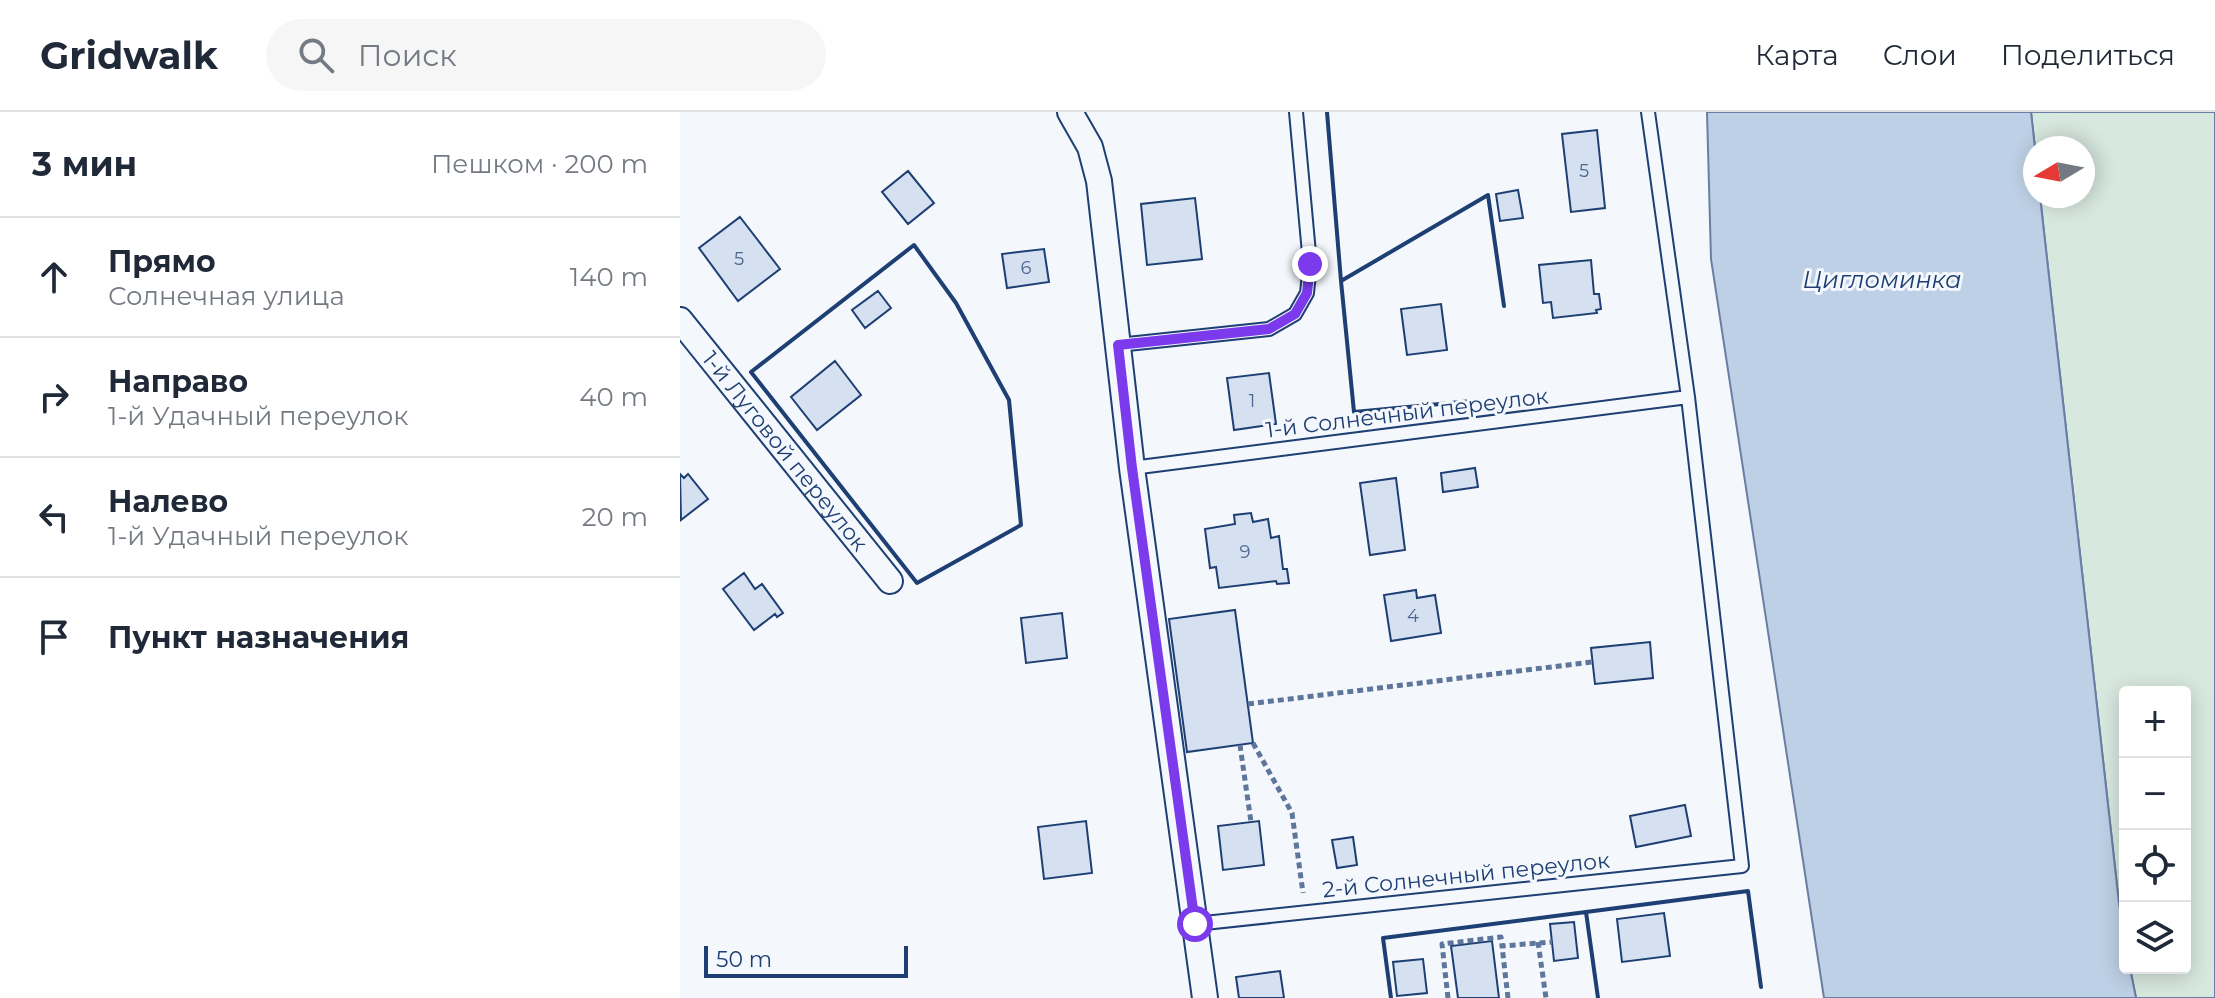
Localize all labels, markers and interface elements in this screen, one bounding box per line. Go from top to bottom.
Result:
search box [266,19,826,91]
text: Gridwalk [40,32,218,79]
icon: search [294,33,338,77]
text: Поиск [358,37,457,74]
text: Карта [1755,38,1839,72]
text: Слои [1883,38,1957,72]
text: Поделиться [2001,38,2175,72]
north arrow [2023,136,2095,208]
text: 3 мин [32,143,137,185]
text: Пешком · 200 m [431,148,648,180]
house number: 5 [1579,160,1589,182]
text: Прямо [108,243,216,280]
route end [1292,246,1328,282]
house number: 5 [734,248,744,270]
icon: ahead [32,255,76,299]
house number: 6 [1021,257,1032,279]
text: 140 m [570,261,648,293]
water label: Цигломинка [1802,265,1962,294]
text: Солнечная улица [108,280,345,312]
street label: 1-й Луговой переулок [697,346,874,556]
text: Направо [108,363,248,400]
icon: right [32,375,76,419]
text: 40 m [579,381,648,413]
street label: 1-й Солнечный переулок [1264,382,1550,444]
house number: 1 [1249,390,1255,412]
text: 1-й Удачный переулок [108,400,408,432]
text: Налево [108,483,228,520]
icon: left [32,495,76,539]
text: 20 m [582,501,648,533]
text: 1-й Удачный переулок [108,520,408,552]
house number: 9 [1240,541,1251,563]
house number: 4 [1407,605,1419,627]
icon: arrive [32,615,76,659]
text: Пункт назначения [108,619,409,656]
map controls [2119,686,2191,974]
button: + [2119,686,2191,758]
button: − [2119,758,2191,830]
button: locate [2119,830,2191,902]
street label: 2-й Солнечный переулок [1321,846,1611,904]
button: layers [2119,902,2191,974]
route start [1177,906,1213,942]
scale bar [704,942,908,978]
text: 50 m [716,946,772,973]

